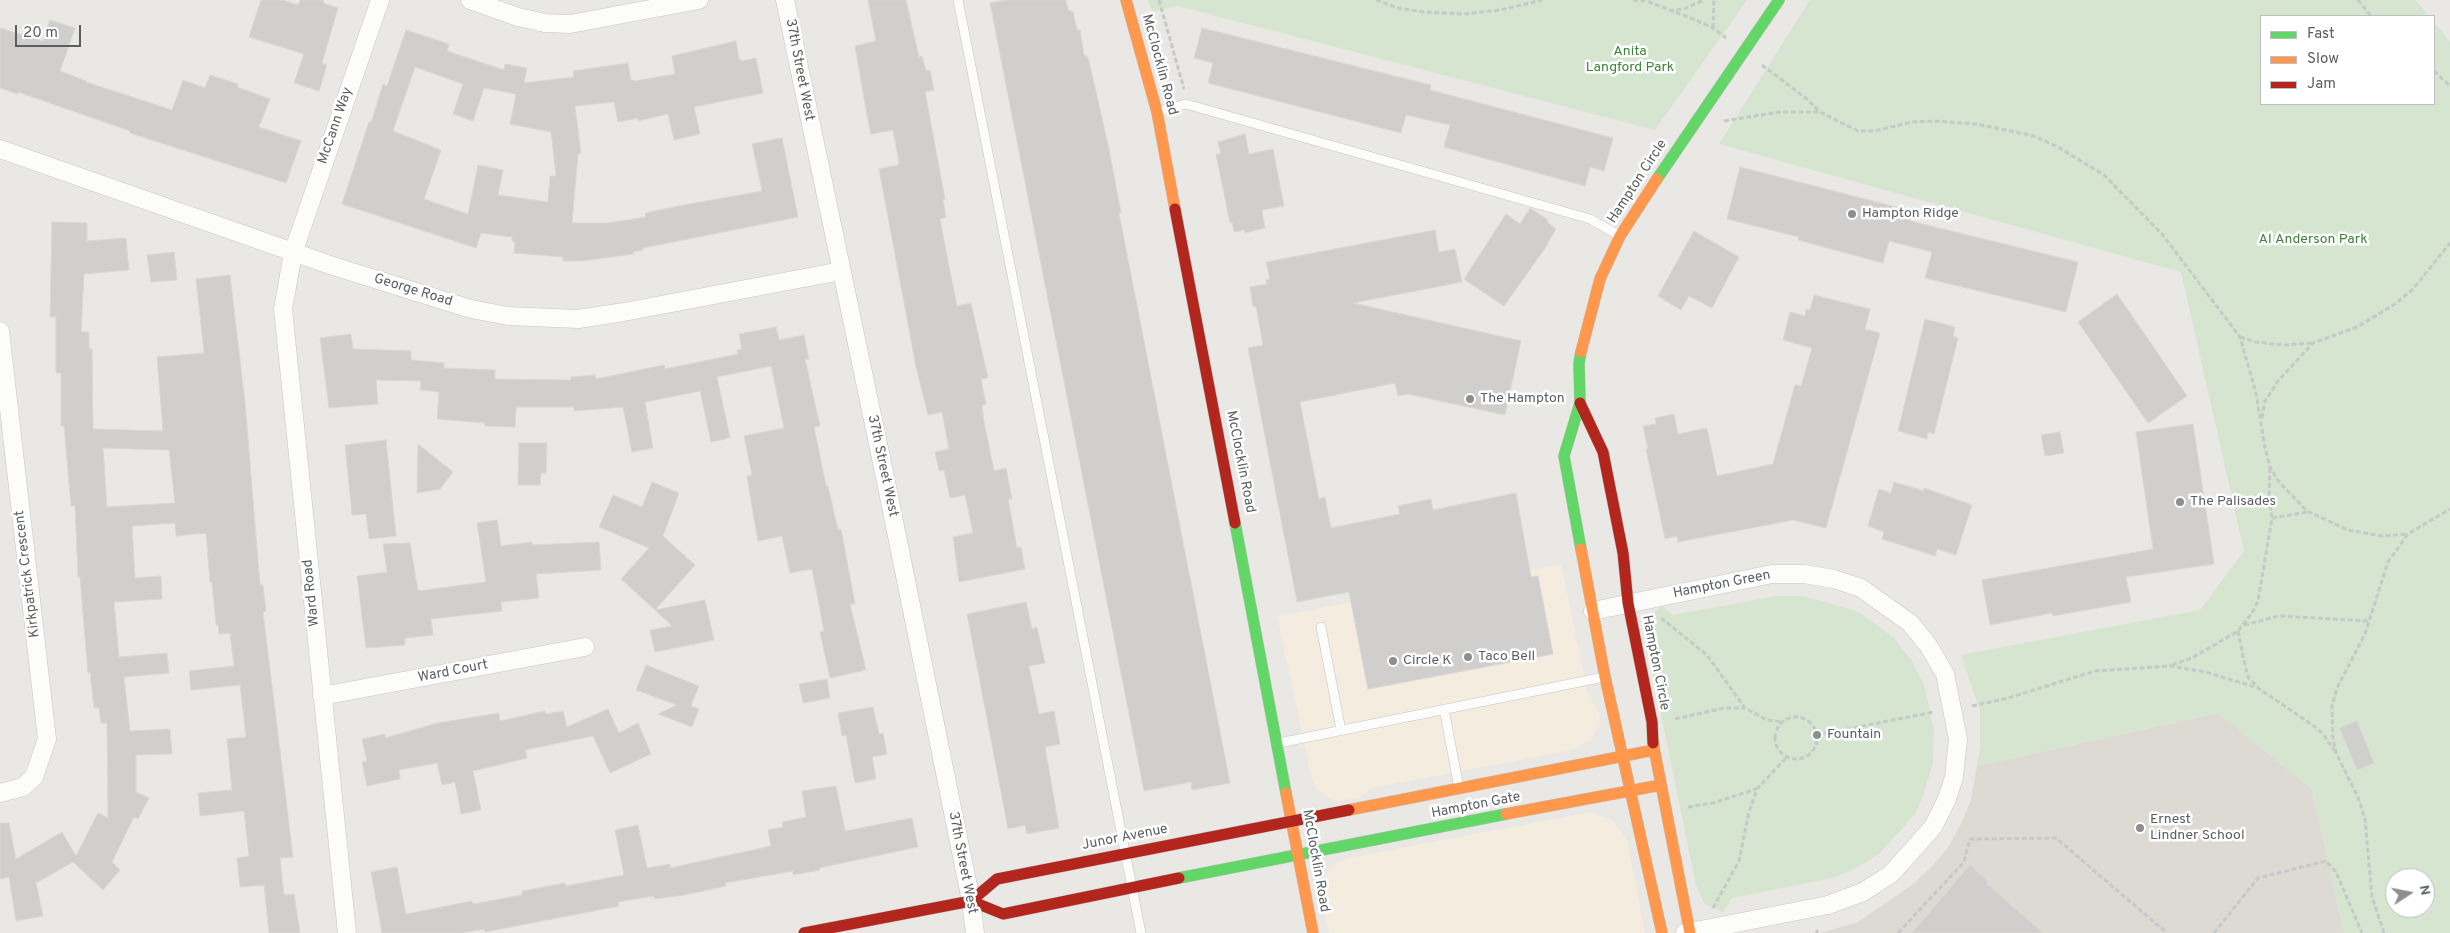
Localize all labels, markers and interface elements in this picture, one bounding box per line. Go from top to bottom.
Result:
street label: McClocklin Road [1137,13,1181,117]
scale bar [18,15,84,47]
legend [2260,15,2435,105]
street label: 37th Street West [781,17,817,123]
text: 20 m [23,24,58,43]
text: Fast [2307,25,2335,44]
park label: Anita Langford Park [1586,44,1674,76]
text: Slow [2307,50,2339,69]
text: Jam [2307,75,2336,94]
street label: McCann Way [315,85,357,167]
street label: Hampton Circle [1605,137,1671,227]
place label: Hampton Ridge [1862,206,1959,222]
marker: Hampton Ridge [1846,208,1858,220]
park label: Al Anderson Park [2258,232,2368,248]
street label: George Road [372,271,454,311]
place label: The Hampton [1480,391,1565,407]
marker: The Hampton [1464,393,1476,405]
street label: McClocklin Road [1222,409,1258,515]
street label: 37th Street West [863,413,901,519]
place label: The Palisades [2190,494,2276,510]
marker: The Palisades [2174,496,2186,508]
street label: Kirkpatrick Crescent [12,509,44,639]
street label: Ward Road [300,558,324,628]
street label: Hampton Green [1672,567,1772,603]
street label: Hampton Circle [1638,614,1672,712]
place label: Taco Bell [1478,649,1535,665]
marker: Taco Bell [1462,651,1474,663]
place label: Circle K [1403,653,1451,669]
marker: Circle K [1387,655,1399,667]
street label: Ward Court [417,657,489,687]
place label: Fountain [1827,727,1881,743]
marker: Fountain [1811,729,1823,741]
street label: Hampton Gate [1430,789,1522,823]
street label: McClocklin Road [1298,808,1332,914]
street label: 37th Street West [944,810,980,916]
place label: Ernest Lindner School [2150,812,2245,844]
street label: Junor Avenue [1081,821,1169,855]
marker: Ernest Lindner School [2134,822,2146,834]
north arrow [2385,868,2435,918]
text: N [2415,884,2434,897]

